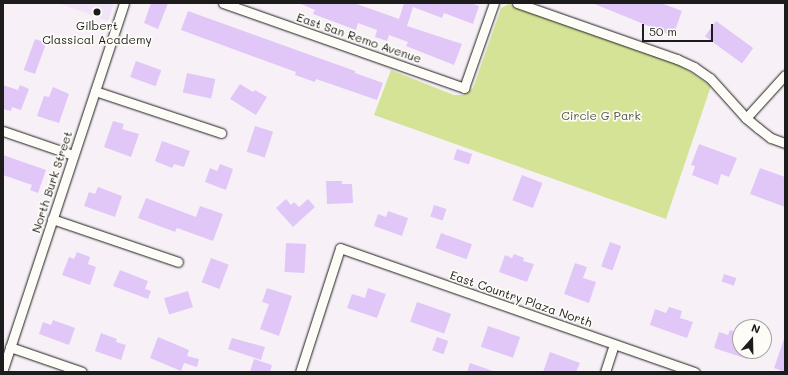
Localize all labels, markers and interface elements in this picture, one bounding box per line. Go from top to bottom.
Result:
marker: Gilbert Classical Academy [92,7,102,17]
street label: East San Remo Avenue [295,10,423,66]
scale bar [644,16,715,42]
place label: Gilbert Classical Academy [42,19,152,47]
text: 50 m [649,23,677,39]
park label: Circle G Park [561,109,641,123]
street label: North Burk Street [29,129,75,235]
street label: East Country Plaza North [448,268,594,330]
north arrow [732,319,772,359]
text: N [749,320,762,337]

